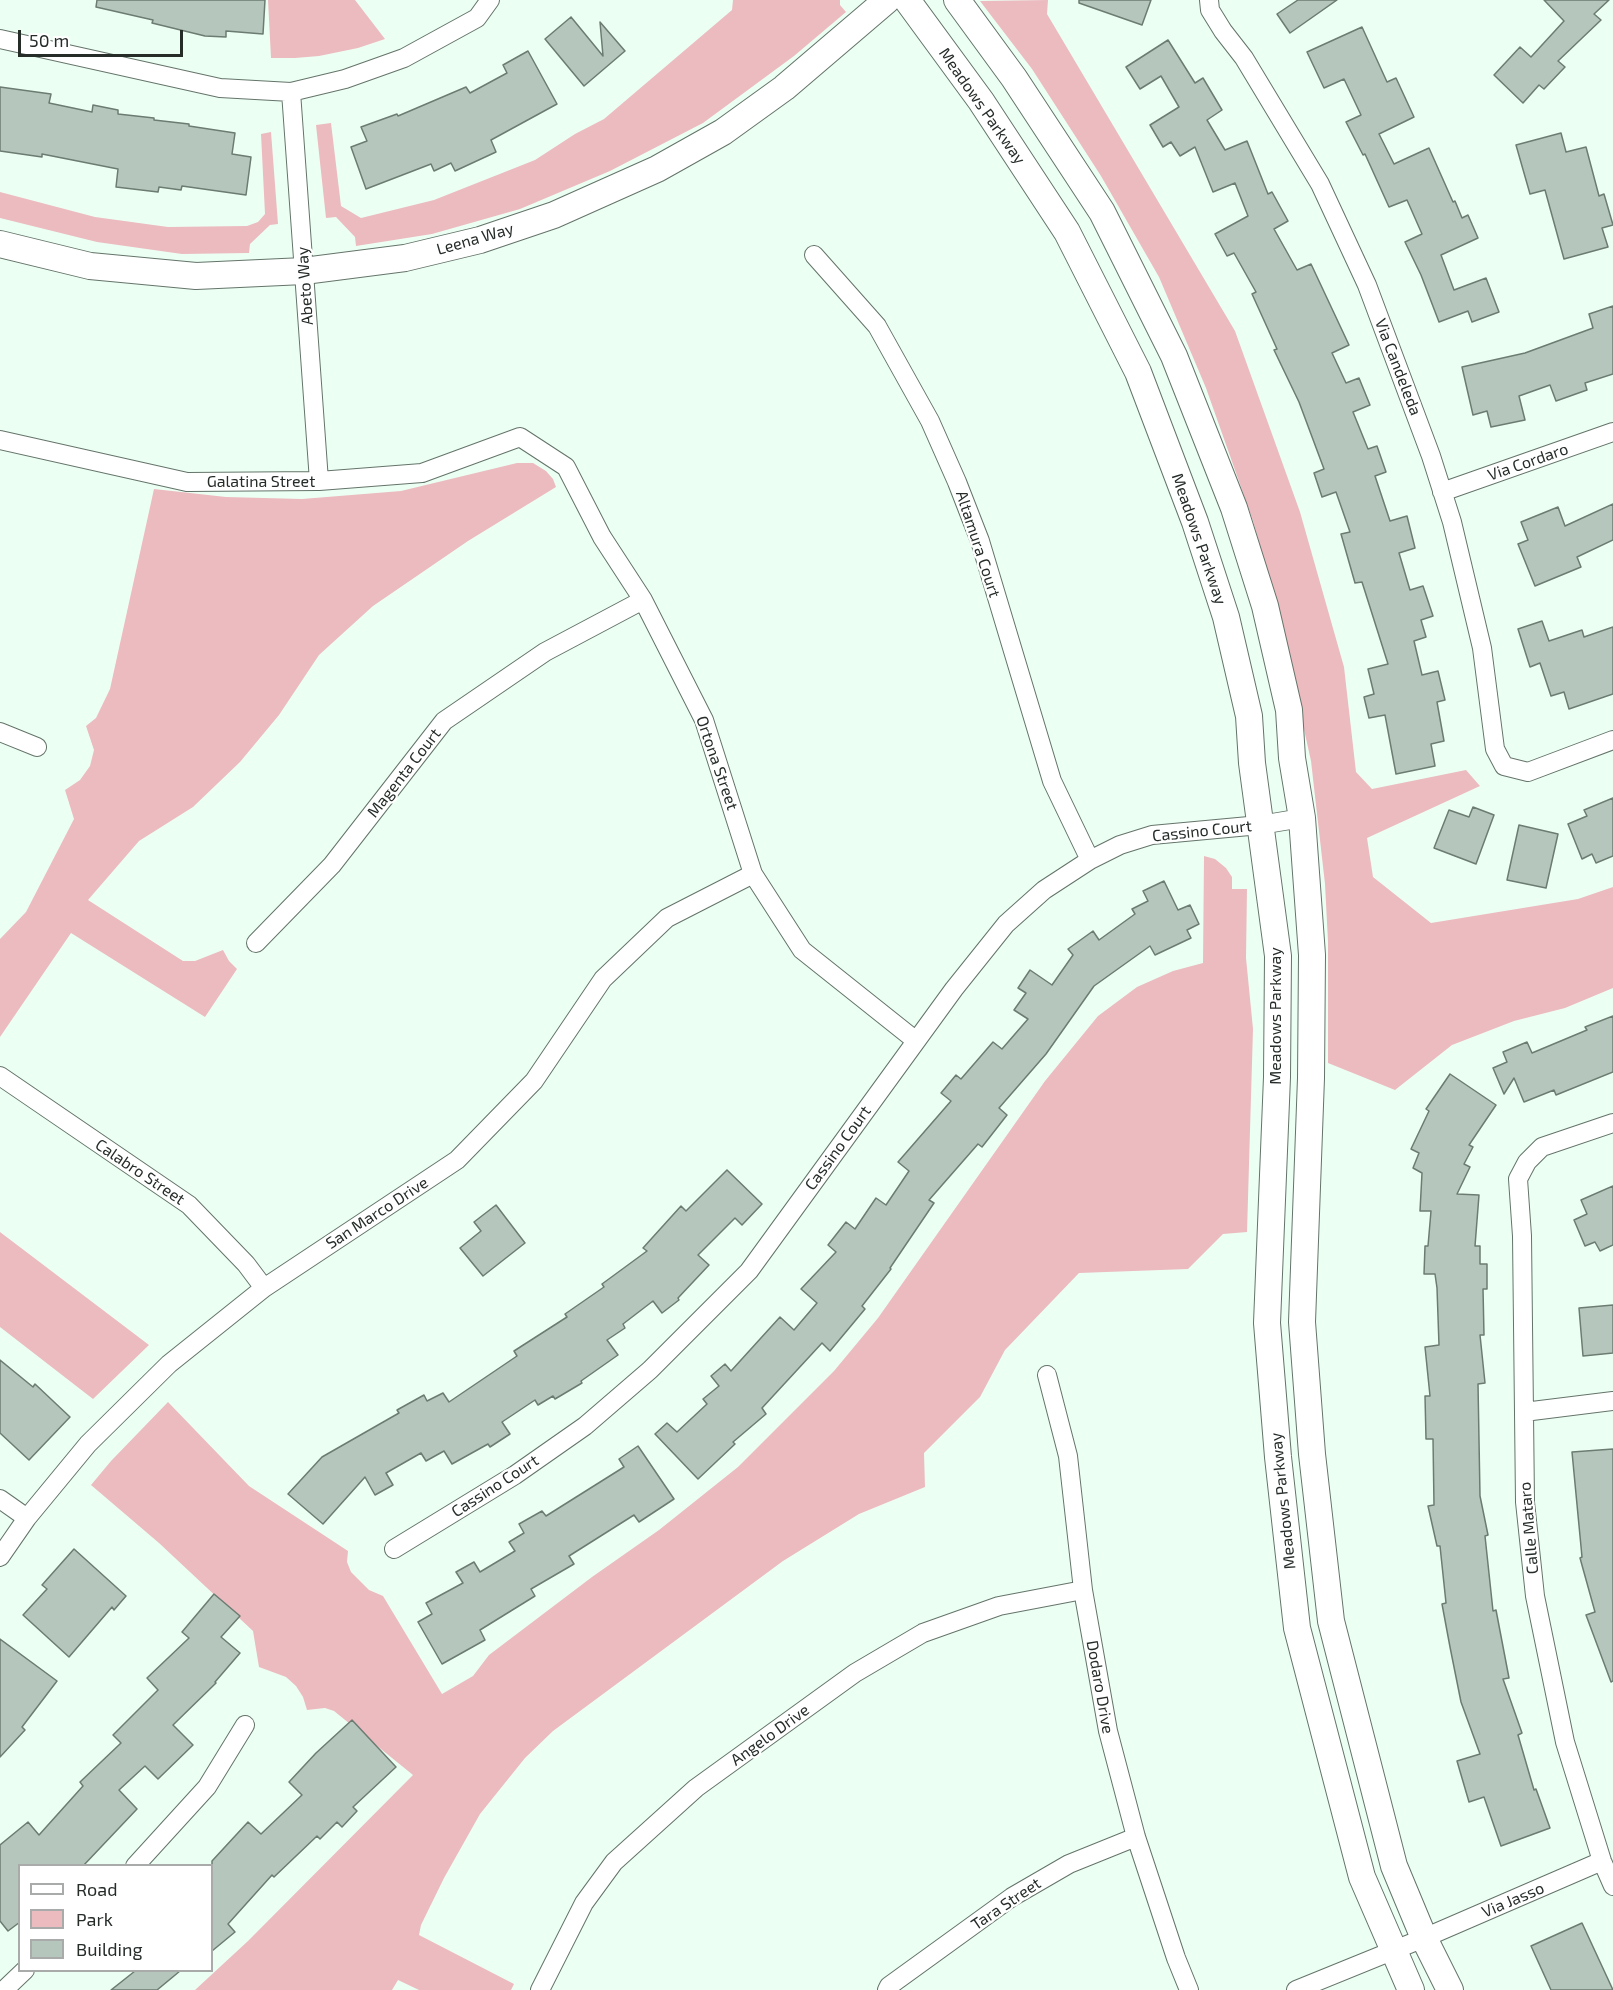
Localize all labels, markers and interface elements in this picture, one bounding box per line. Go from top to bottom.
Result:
scale bar [21,18,186,56]
text: 50 m [29,29,69,51]
street label: Meadows Parkway [935,44,1029,168]
street label: Leena Way [434,219,516,259]
street label: Abeto Way [293,246,317,326]
street label: Via Candeleda [1371,316,1425,418]
street label: Via Cordaro [1485,439,1571,485]
street label: Meadows Parkway [1168,471,1230,607]
street label: Galatina Street [207,472,315,492]
street label: Altamura Court [952,488,1004,600]
street label: Ortona Street [692,713,742,813]
street label: Magenta Court [363,725,445,821]
street label: Cassino Court [1151,816,1253,846]
street label: Meadows Parkway [1266,947,1286,1085]
street label: Cassino Court [801,1102,875,1194]
street label: Calabro Street [92,1135,188,1209]
street label: San Marco Drive [322,1173,432,1253]
street label: Meadows Parkway [1266,1432,1300,1570]
street label: Cassino Court [448,1451,542,1521]
street label: Calle Mataro [1515,1481,1543,1575]
street label: Dodaro Drive [1082,1639,1118,1735]
street label: Angelo Drive [727,1700,813,1770]
legend [18,1864,213,1972]
street label: Tara Street [968,1874,1044,1934]
text: Road [76,1878,117,1900]
street label: Via Jasso [1479,1878,1547,1922]
text: Park [76,1908,113,1930]
text: Building [76,1938,143,1960]

